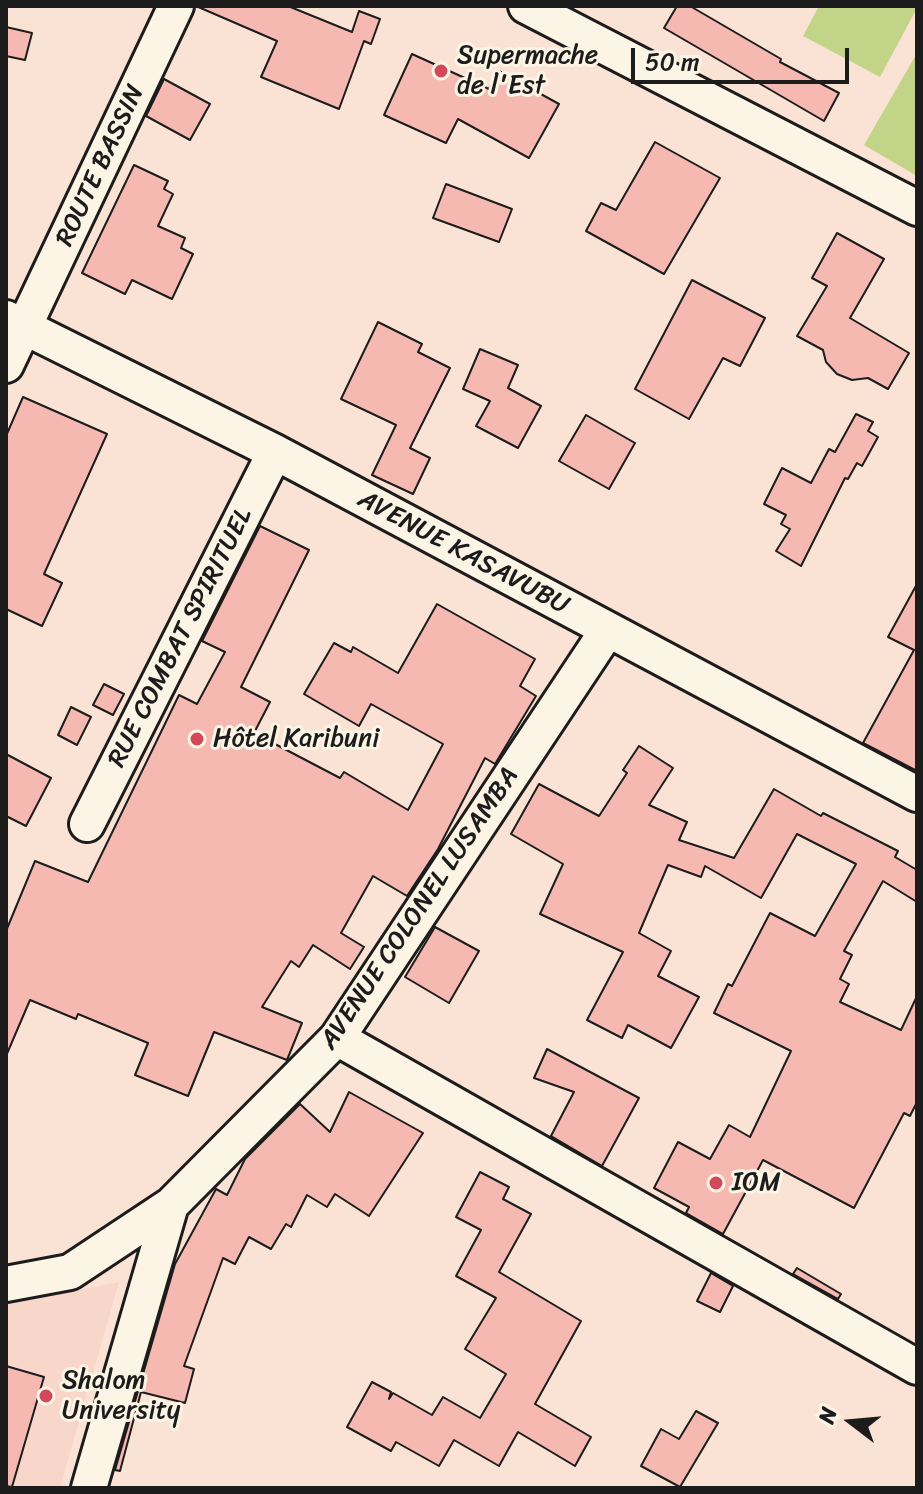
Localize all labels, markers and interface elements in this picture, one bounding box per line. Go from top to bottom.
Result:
scale bar [635,32,853,82]
place label: Supermache de l'Est [457,40,598,102]
text: 50 m [645,41,700,83]
marker: Supermache de l'Est [432,62,450,80]
street label: ROUTE BASSIN [50,80,152,252]
street label: AVENUE KASAVUBU [352,484,574,622]
street label: RUE COMBAT SPIRITUEL [102,503,260,773]
place label: Hôtel Karibuni [213,723,379,755]
marker: Hôtel Karibuni [188,730,206,748]
street label: AVENUE COLONEL LUSAMBA [314,762,526,1056]
place label: IOM [732,1167,780,1199]
marker: IOM [707,1174,725,1192]
place label: Shalom University [62,1365,180,1426]
north arrow [811,1382,891,1462]
marker: Shalom University [37,1387,55,1405]
text: N [807,1403,848,1428]

